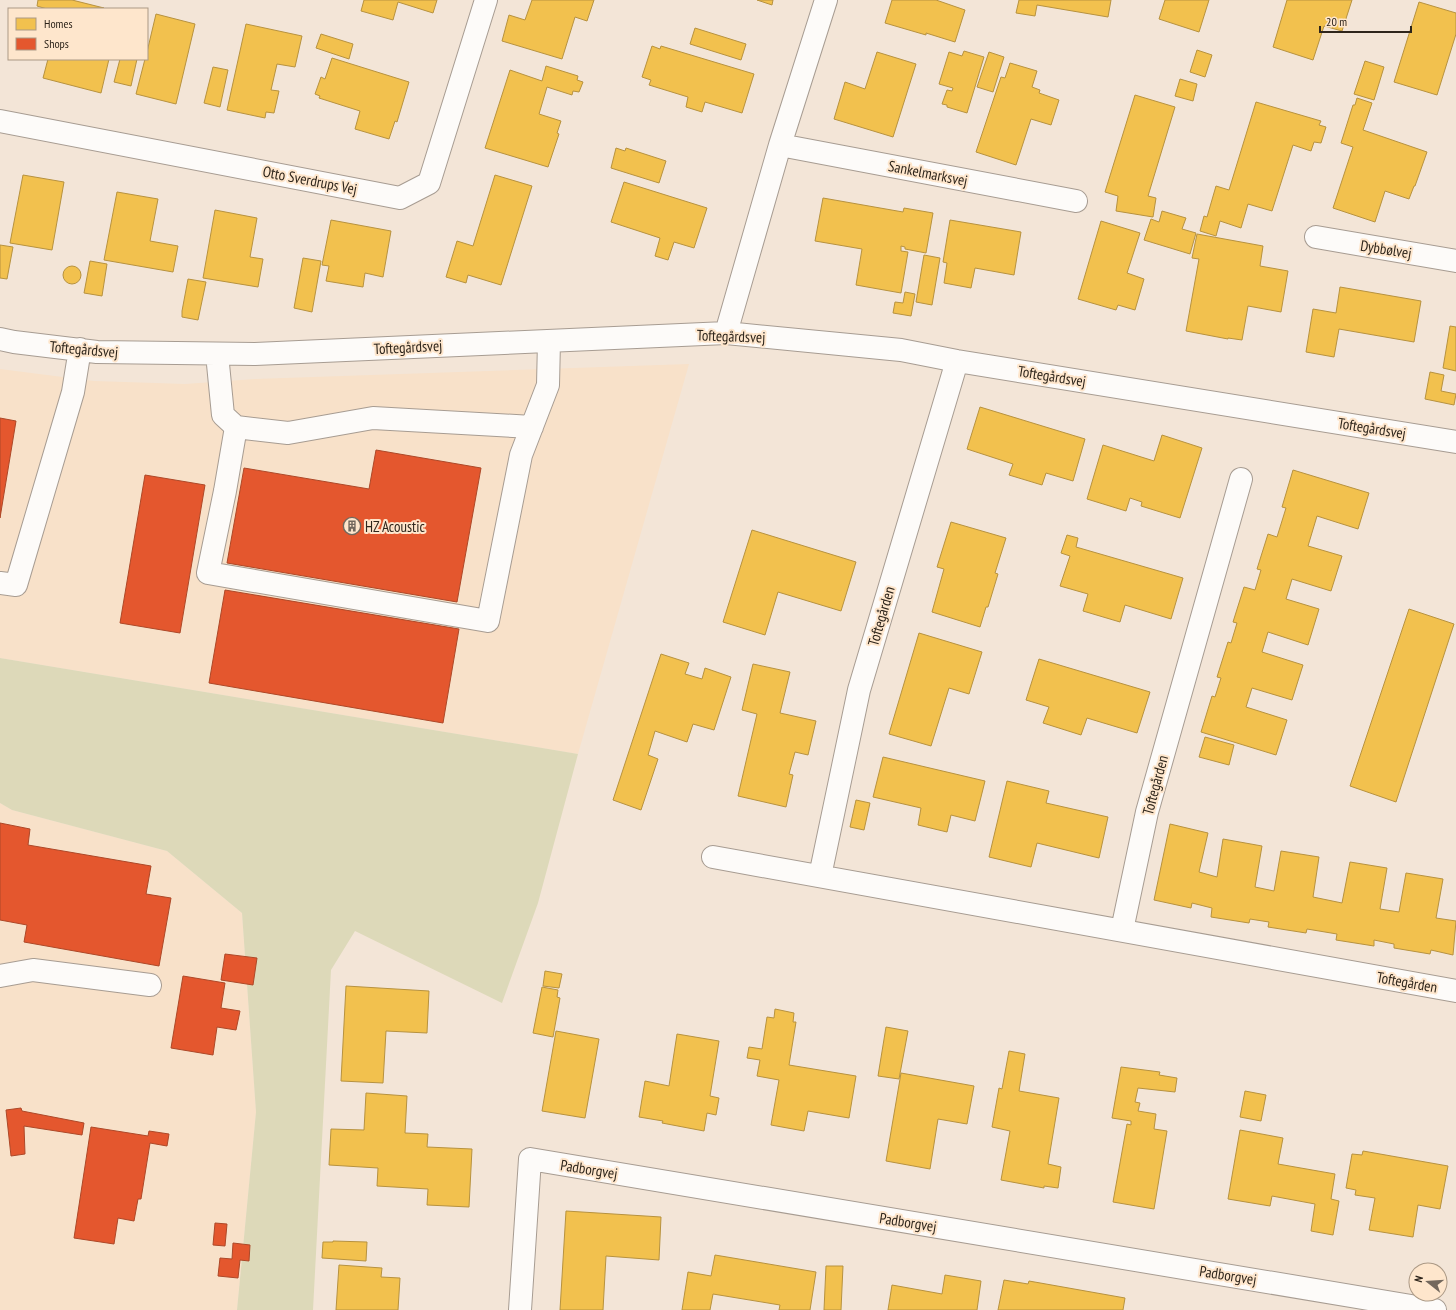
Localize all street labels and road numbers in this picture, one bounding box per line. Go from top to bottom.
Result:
street label: Sankelmarksvej [887,156,969,190]
street label: Otto Sverdrups Vej [261,162,359,198]
street label: Dybbølvej [1359,236,1413,262]
street label: Toftegårdsvej [696,325,766,347]
street label: Toftegårdsvej [373,336,443,358]
street label: Toftegårdsvej [49,337,119,361]
street label: Toftegårdsvej [1017,361,1087,391]
street label: Toftegårdsvej [1337,413,1407,443]
street label: Toftegården [863,584,899,648]
street label: Toftegården [1138,753,1172,817]
street label: Toftegården [1375,967,1439,997]
street label: Padborgvej [559,1155,619,1183]
street label: Padborgvej [878,1208,938,1236]
street label: Padborgvej [1198,1261,1258,1289]

